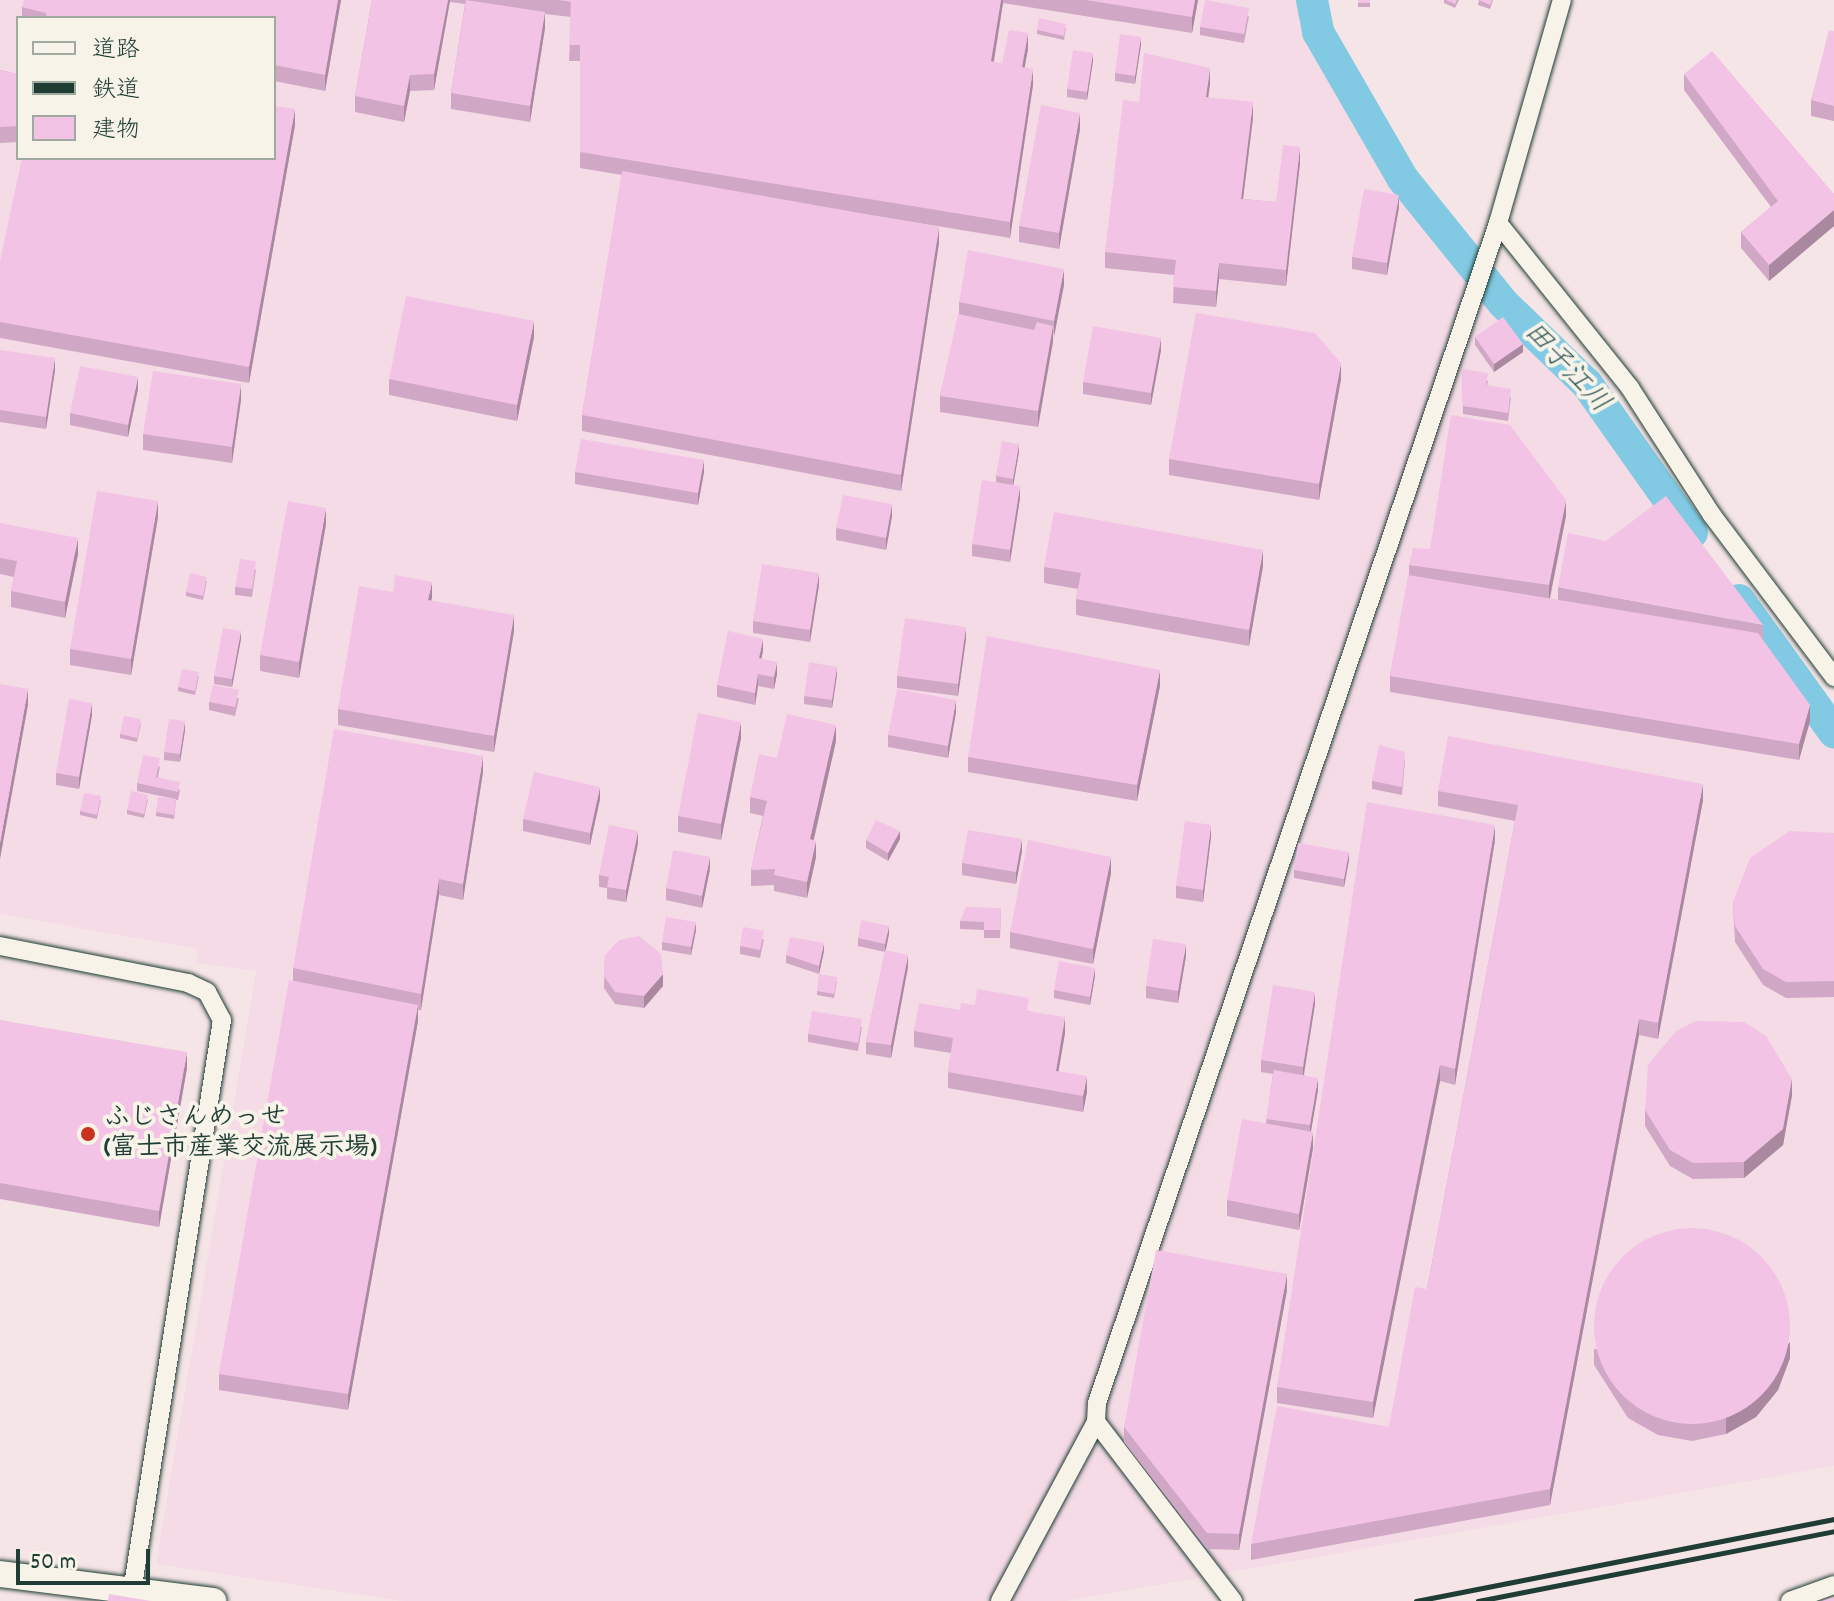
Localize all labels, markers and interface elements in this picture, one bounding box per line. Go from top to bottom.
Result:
legend [16,16,276,160]
text: 道路 [92,34,140,68]
text: 鉄道 [92,74,140,108]
text: 建物 [92,114,140,148]
water label: 田子江川 [1515,317,1615,421]
place label: ふじさんめっせ (富士市産業交流展示場) [104,1103,377,1164]
marker: ふじさんめっせ (富士市産業交流展示場) [79,1125,97,1143]
scale bar [20,1533,154,1583]
text: 50 m [30,1546,76,1580]

